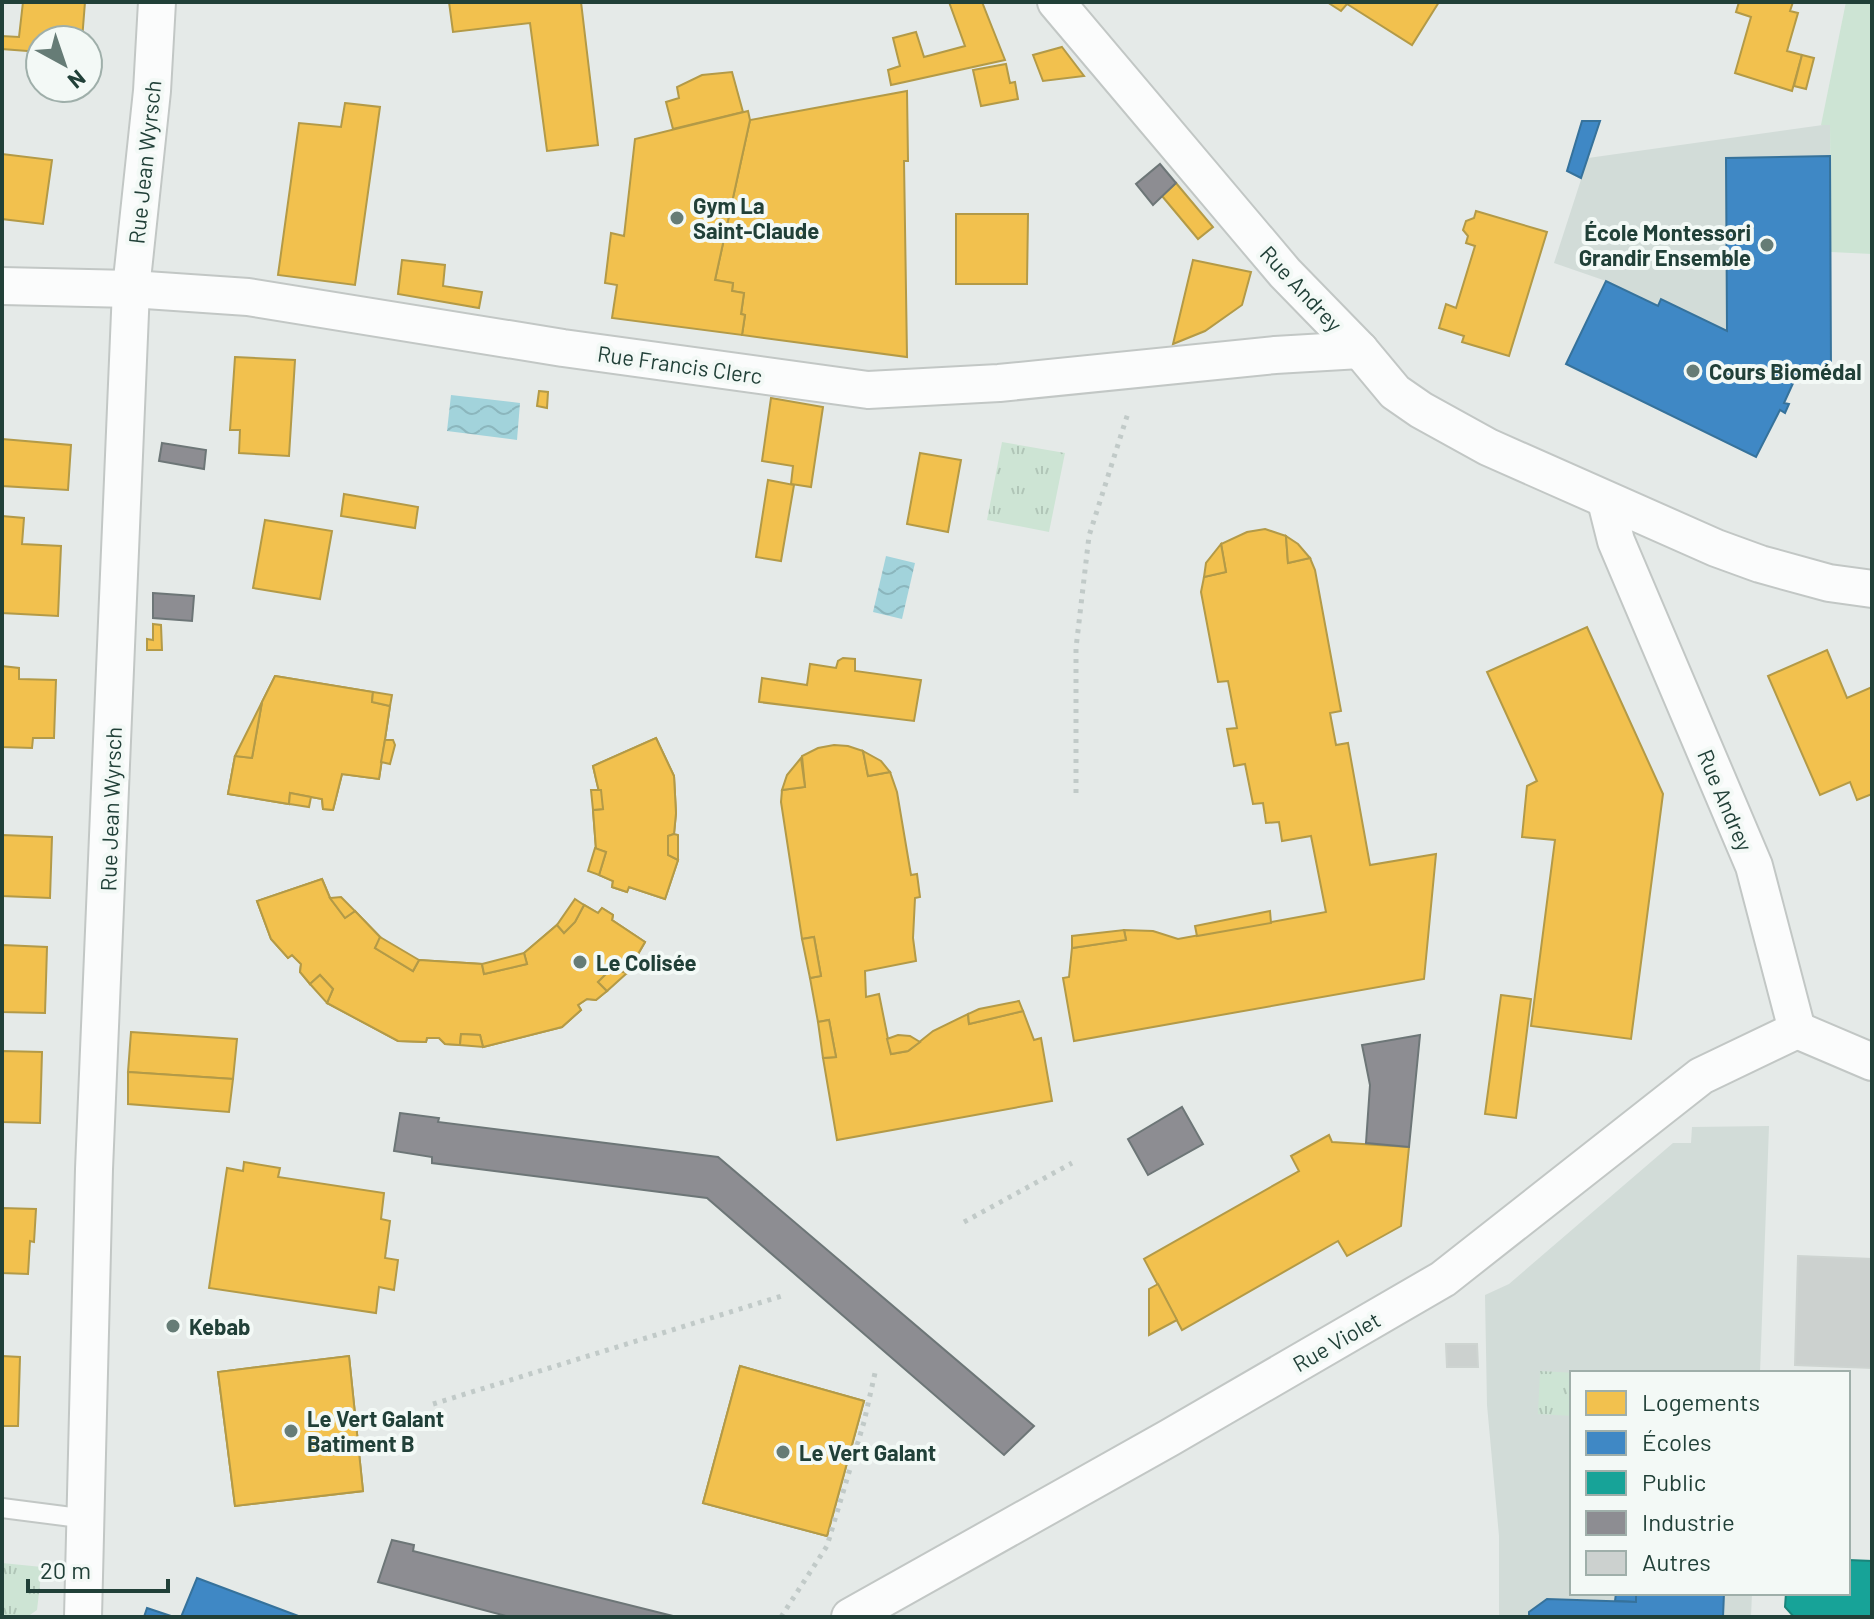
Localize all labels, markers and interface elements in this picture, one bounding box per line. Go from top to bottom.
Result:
north arrow [24,24,104,104]
text: N [64,65,91,95]
street label: Rue Jean Wyrsch [122,79,166,245]
place label: Gym La Saint-Claude [693,192,819,243]
marker: Gym La Saint-Claude [668,209,686,227]
place label: École Montessori Grandir Ensemble [1579,219,1751,270]
marker: École Montessori Grandir Ensemble [1758,236,1776,254]
street label: Rue Andrey [1256,240,1348,336]
street label: Rue Francis Clerc [596,340,764,388]
place label: Cours Biomédal [1709,358,1862,384]
marker: Cours Biomédal [1684,362,1702,380]
street label: Rue Jean Wyrsch [94,726,126,892]
street label: Rue Andrey [1693,745,1759,855]
place label: Le Colisée [596,949,697,975]
marker: Le Colisée [571,953,589,971]
street label: Rue Violet [1288,1306,1384,1376]
place label: Kebab [189,1313,251,1339]
marker: Kebab [164,1317,182,1335]
legend [1570,1371,1850,1595]
text: Logements [1642,1387,1760,1416]
place label: Le Vert Galant Batiment B [307,1405,444,1456]
marker: Le Vert Galant Batiment B [282,1422,300,1440]
text: Écoles [1642,1427,1712,1456]
place label: Le Vert Galant [799,1439,936,1465]
marker: Le Vert Galant [774,1443,792,1461]
text: Public [1642,1467,1706,1496]
text: Industrie [1642,1507,1735,1536]
scale bar [28,1543,168,1593]
text: Autres [1642,1547,1711,1576]
text: 20 m [40,1555,91,1584]

